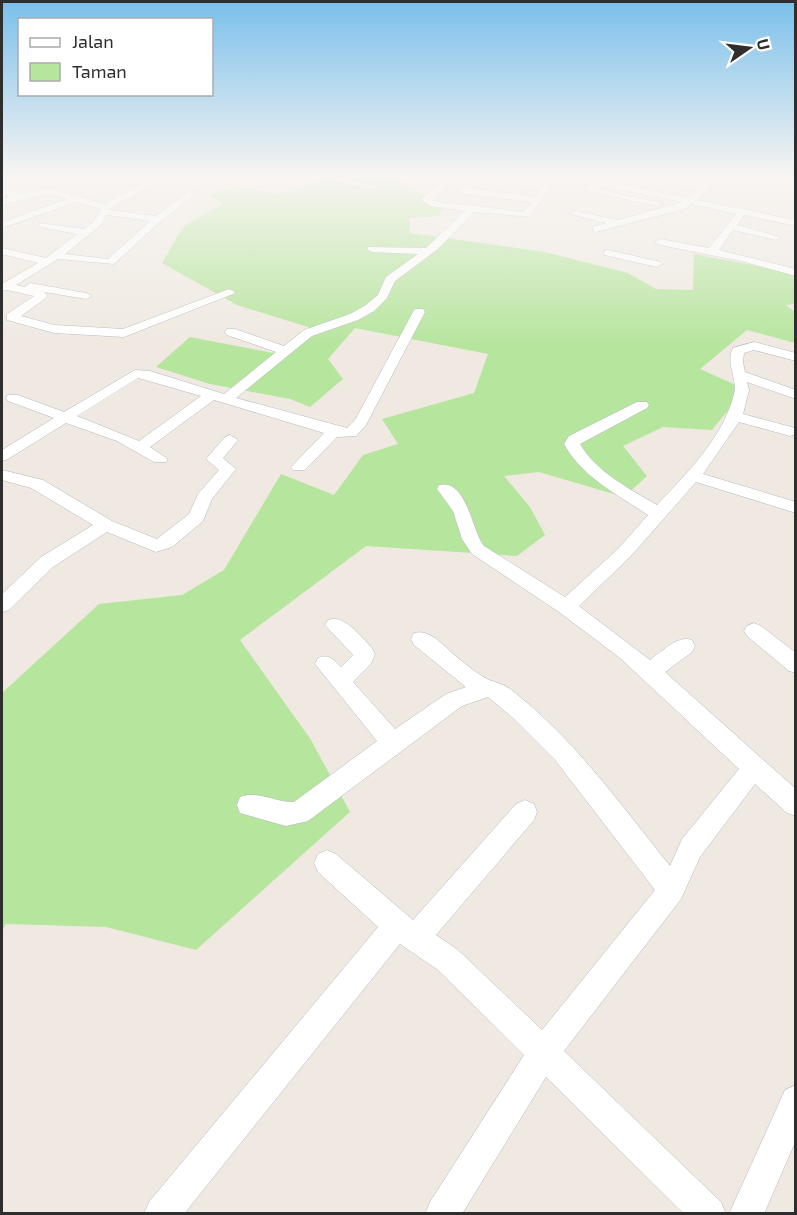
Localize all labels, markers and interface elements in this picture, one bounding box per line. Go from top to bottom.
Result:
legend [18,18,213,96]
north arrow [719,18,779,78]
text: Jalan [72,30,114,52]
text: U [753,37,775,52]
text: Taman [72,60,127,82]

